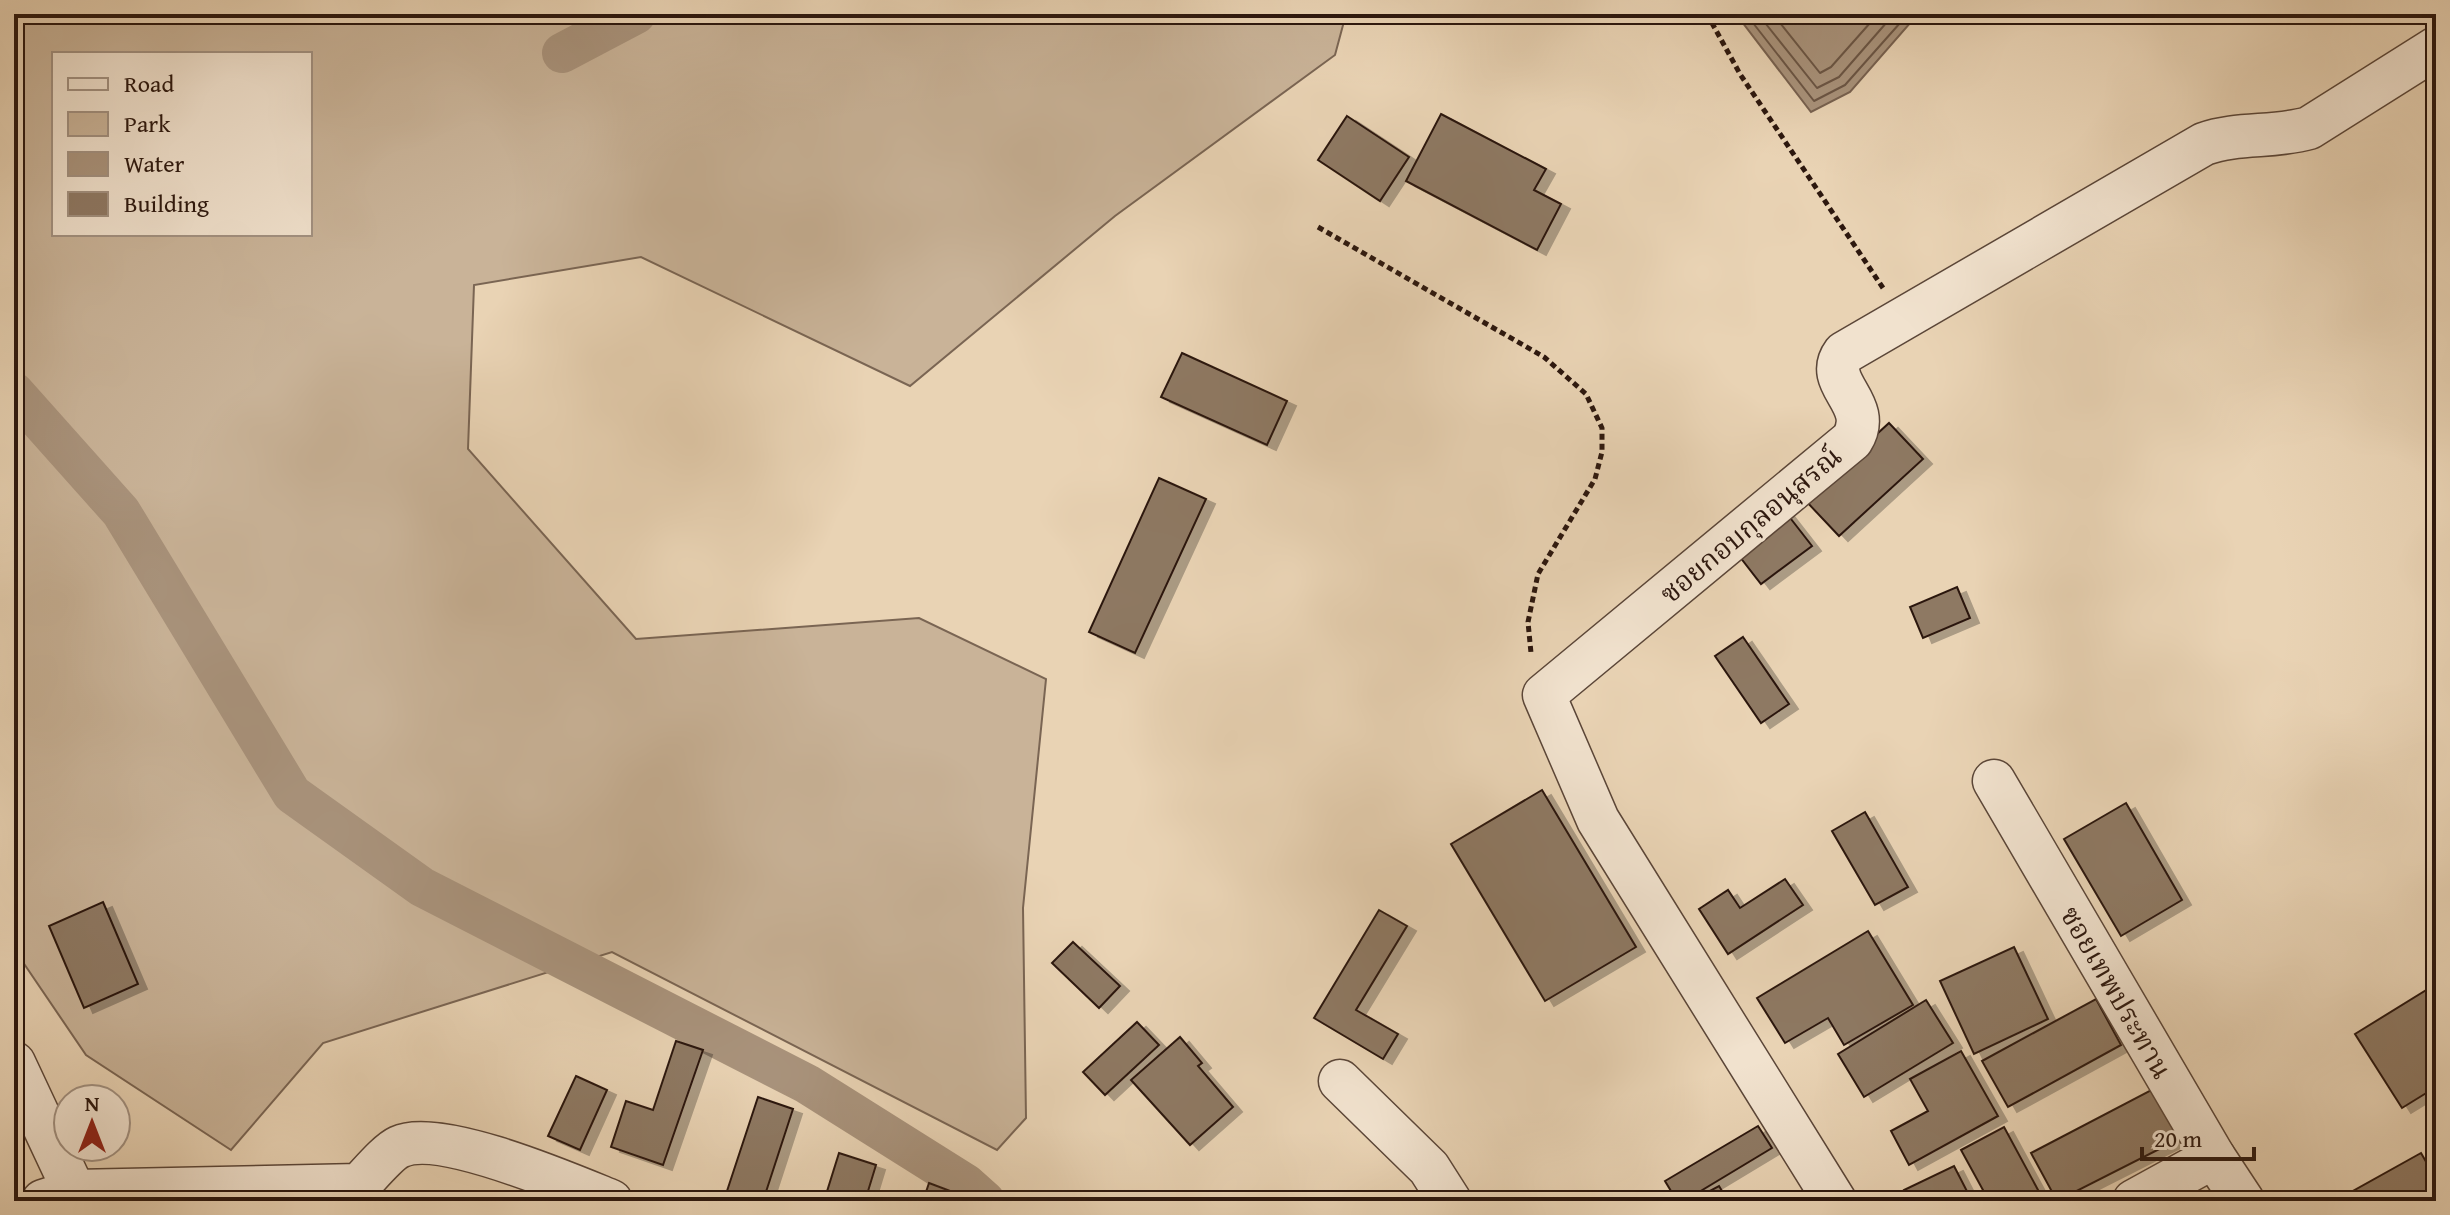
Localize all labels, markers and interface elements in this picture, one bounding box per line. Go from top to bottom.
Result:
legend [52,52,312,236]
text: Road [124,66,174,101]
text: Park [124,106,171,141]
text: Water [124,146,185,181]
text: Building [124,186,209,221]
street label: ซอยกอบกุลอนุสรณ์ [1650,436,1850,612]
street label: ซอยเทพประทาน [2051,898,2183,1086]
north arrow [52,1083,132,1163]
text: N [85,1087,100,1119]
scale bar [2142,1111,2254,1161]
text: 20 m [2154,1121,2202,1156]

